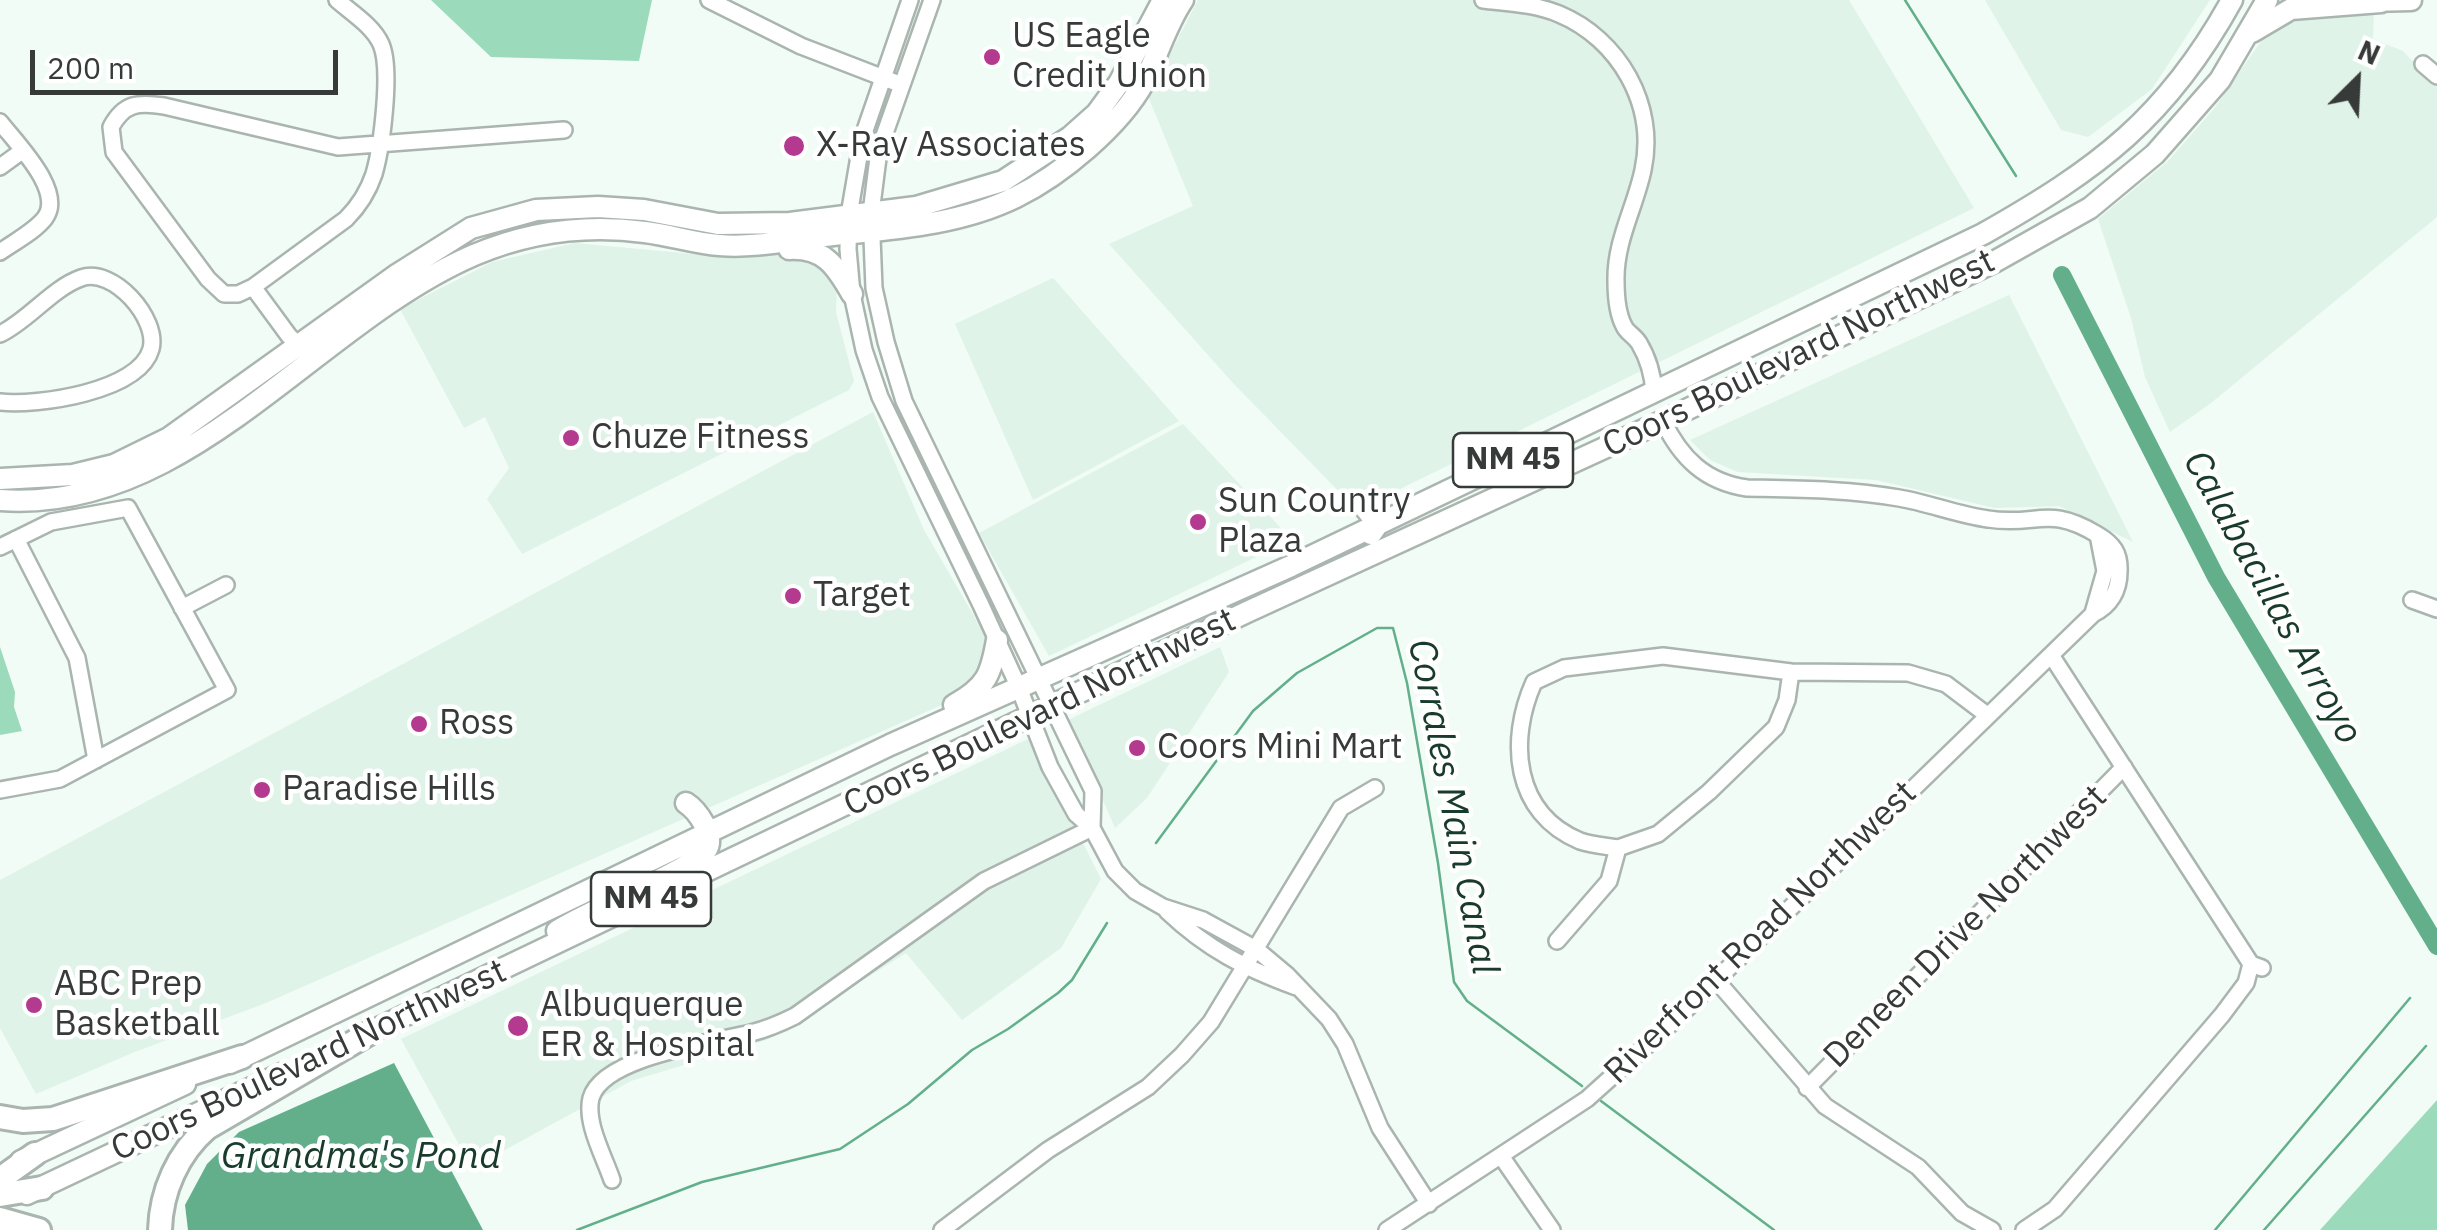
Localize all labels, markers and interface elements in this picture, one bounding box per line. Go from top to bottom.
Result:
place label: US Eagle Credit Union [1012,16,1207,98]
scale bar [35,30,342,92]
north arrow [2307,30,2407,130]
text: N [2353,31,2386,73]
marker: US Eagle Credit Union [981,46,1003,68]
text: 200 m [47,48,134,87]
place label: X-Ray Associates [816,125,1086,167]
marker: X-Ray Associates [781,133,807,159]
street label: Coors Boulevard Northwest [1596,241,2002,467]
place label: Chuze Fitness [591,417,809,459]
marker: Chuze Fitness [560,427,582,449]
road number: NM 45 [1453,433,1573,487]
water label: Calabacillas Arroyo [2172,443,2372,753]
place label: Sun Country Plaza [1218,481,1410,563]
marker: Sun Country Plaza [1187,511,1209,533]
place label: Target [813,575,911,617]
marker: Target [782,585,804,607]
street label: Coors Boulevard Northwest [837,600,1243,826]
water label: Corrales Main Canal [1397,636,1507,978]
place label: Ross [439,703,514,745]
marker: Ross [408,713,430,735]
place label: Coors Mini Mart [1157,727,1403,769]
marker: Coors Mini Mart [1126,737,1148,759]
place label: Paradise Hills [282,769,496,811]
street label: Riverfront Road Northwest [1596,773,1926,1093]
street label: Deneen Drive Northwest [1816,777,2116,1077]
marker: Paradise Hills [251,779,273,801]
road number: NM 45 [591,872,711,926]
street label: Coors Boulevard Northwest [105,951,513,1171]
place label: ABC Prep Basketball [54,964,220,1046]
place label: Albuquerque ER & Hospital [540,985,755,1067]
marker: ABC Prep Basketball [23,994,45,1016]
marker: Albuquerque ER & Hospital [505,1013,531,1039]
water label: Grandma's Pond [221,1134,501,1180]

